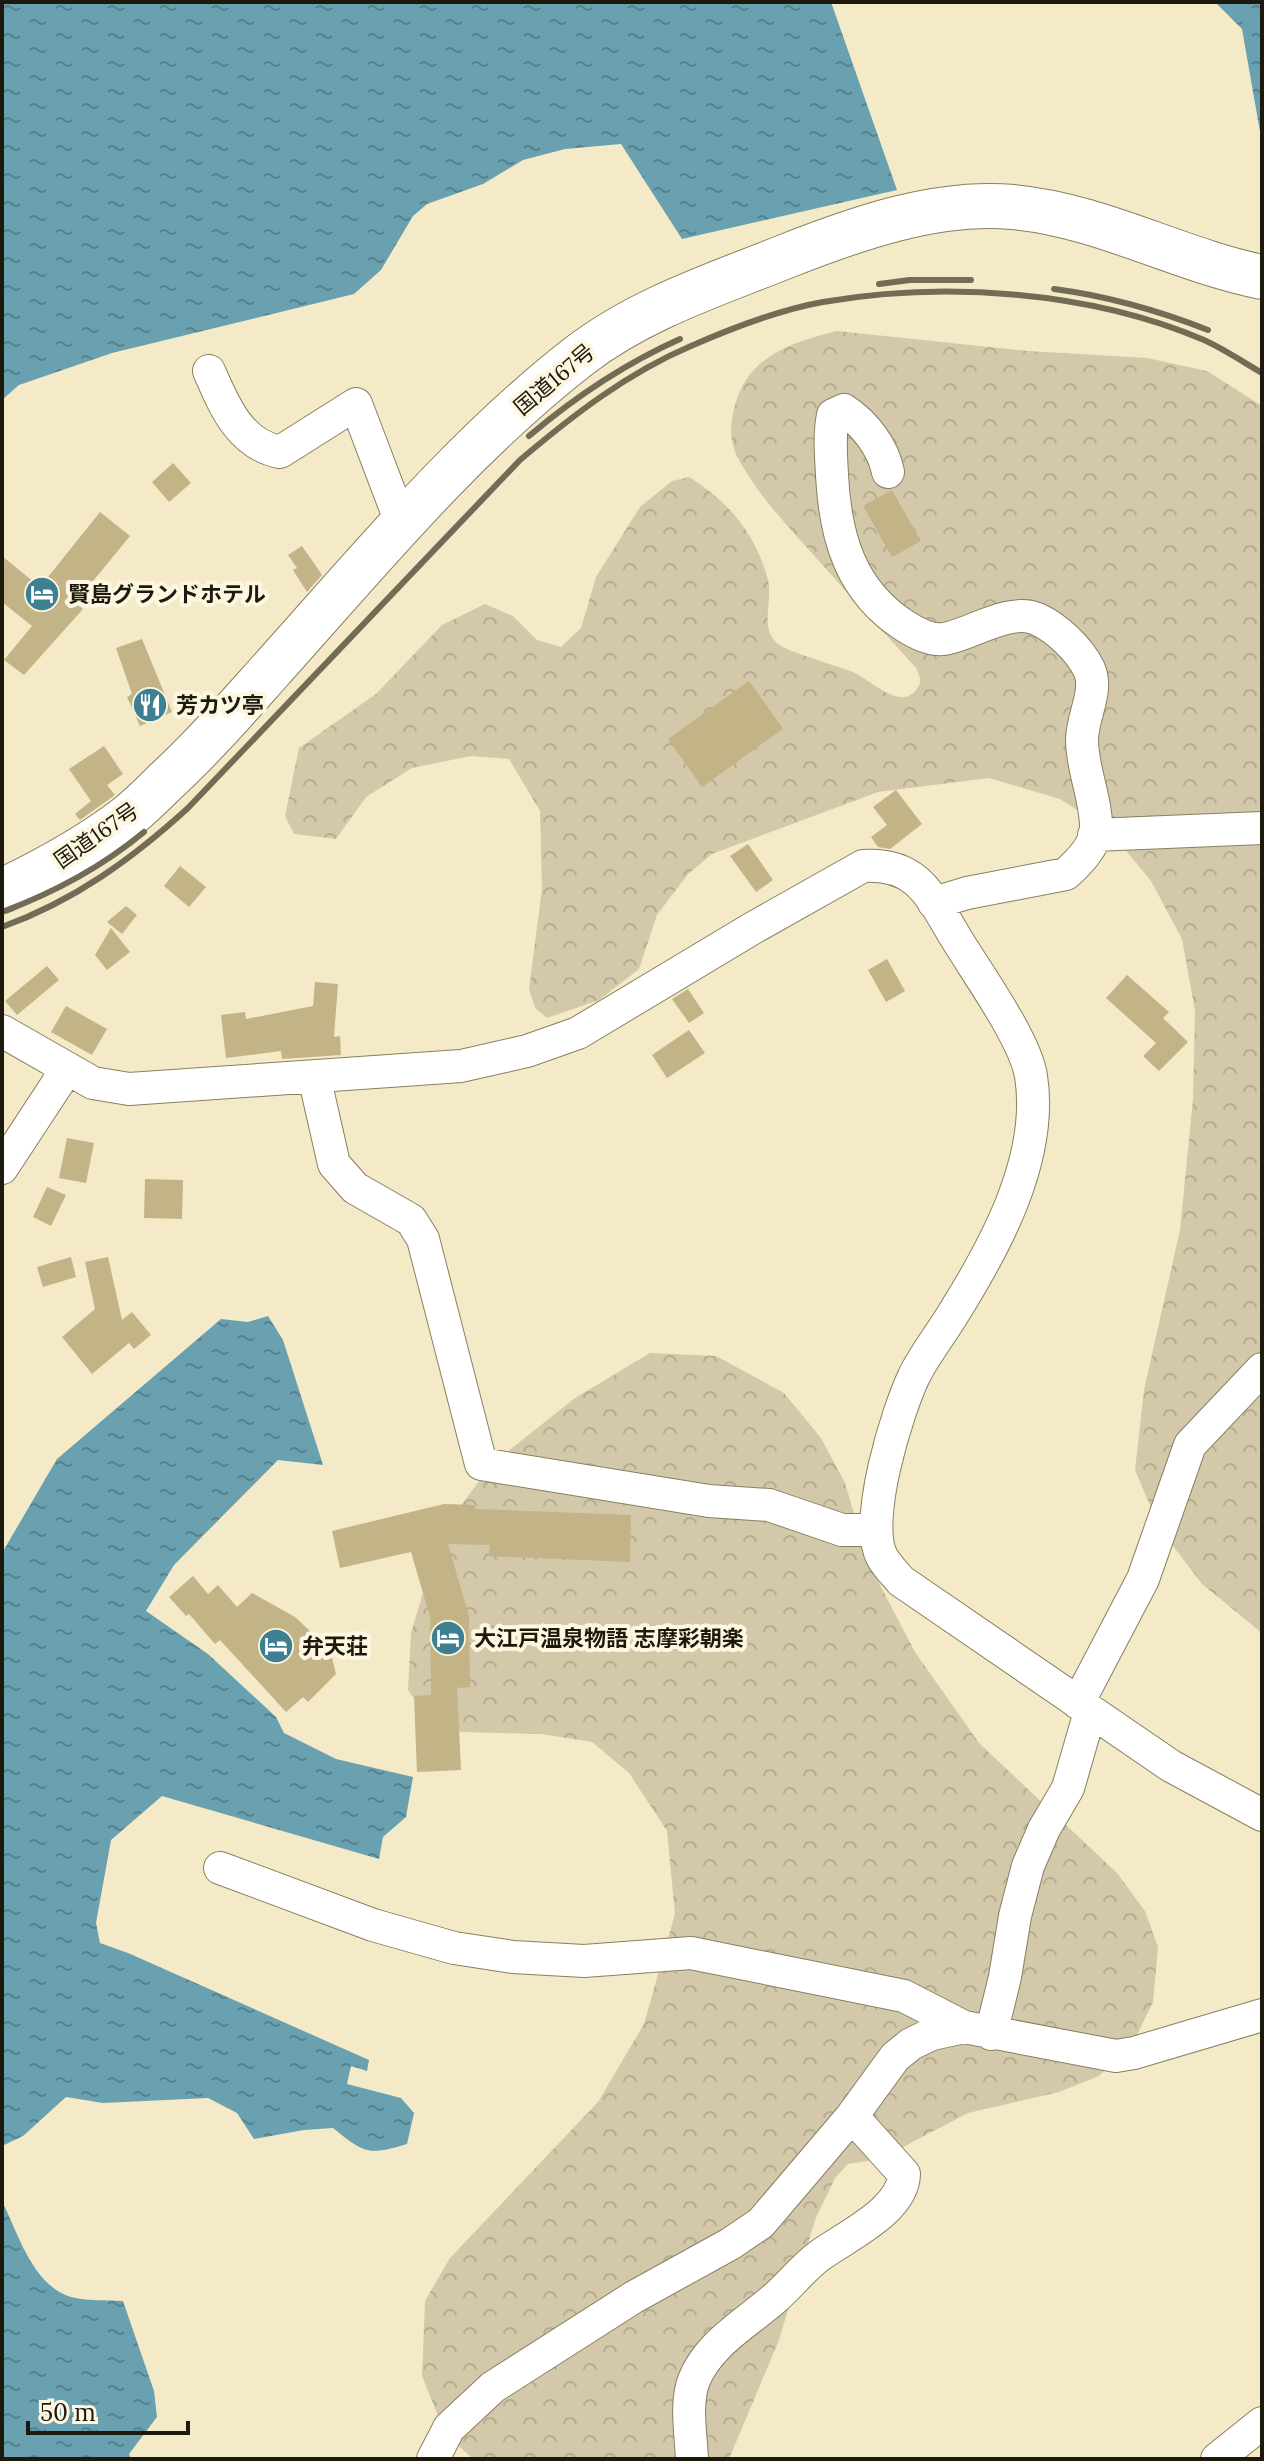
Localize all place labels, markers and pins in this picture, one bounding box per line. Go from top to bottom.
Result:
hotel icon: 賢島グランドホテル [23,575,61,613]
place label: 賢島グランドホテル [68,580,266,608]
restaurant icon: 芳カツ亭 [131,686,169,724]
place label: 芳カツ亭 [176,691,264,719]
hotel icon: 大江戸温泉物語 志摩彩朝楽 [429,1619,467,1657]
place label: 大江戸温泉物語 志摩彩朝楽 [474,1624,744,1652]
hotel icon: 弁天荘 [257,1627,295,1665]
place label: 弁天荘 [302,1632,368,1660]

